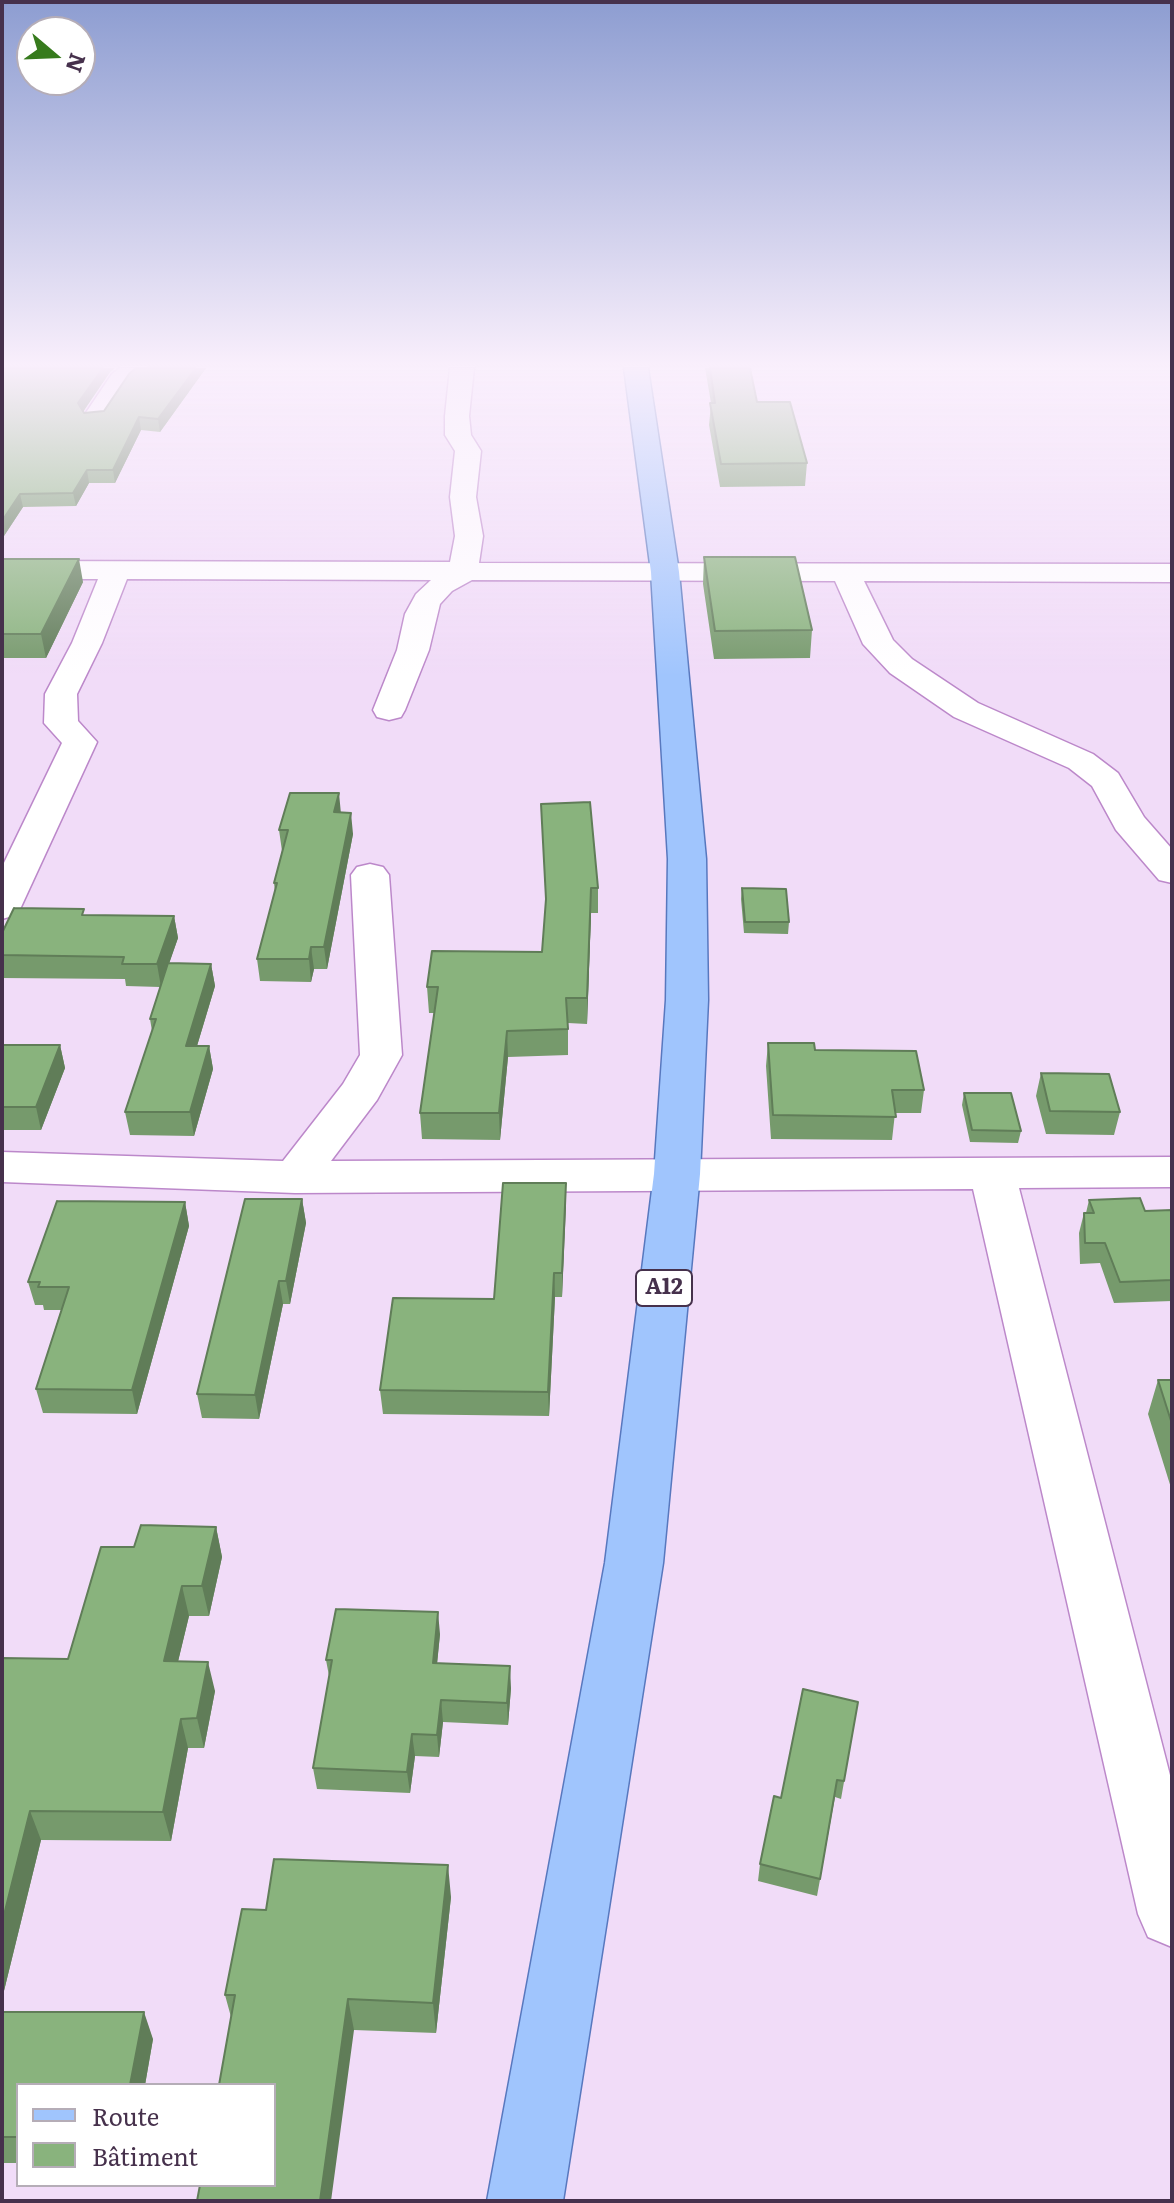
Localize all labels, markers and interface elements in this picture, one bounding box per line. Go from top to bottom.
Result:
north arrow [16,16,96,96]
text: N [59,49,96,77]
road number: A12 [636,1270,692,1306]
legend [16,2083,276,2187]
text: Route [92,2098,159,2133]
text: Bâtiment [92,2138,198,2173]

